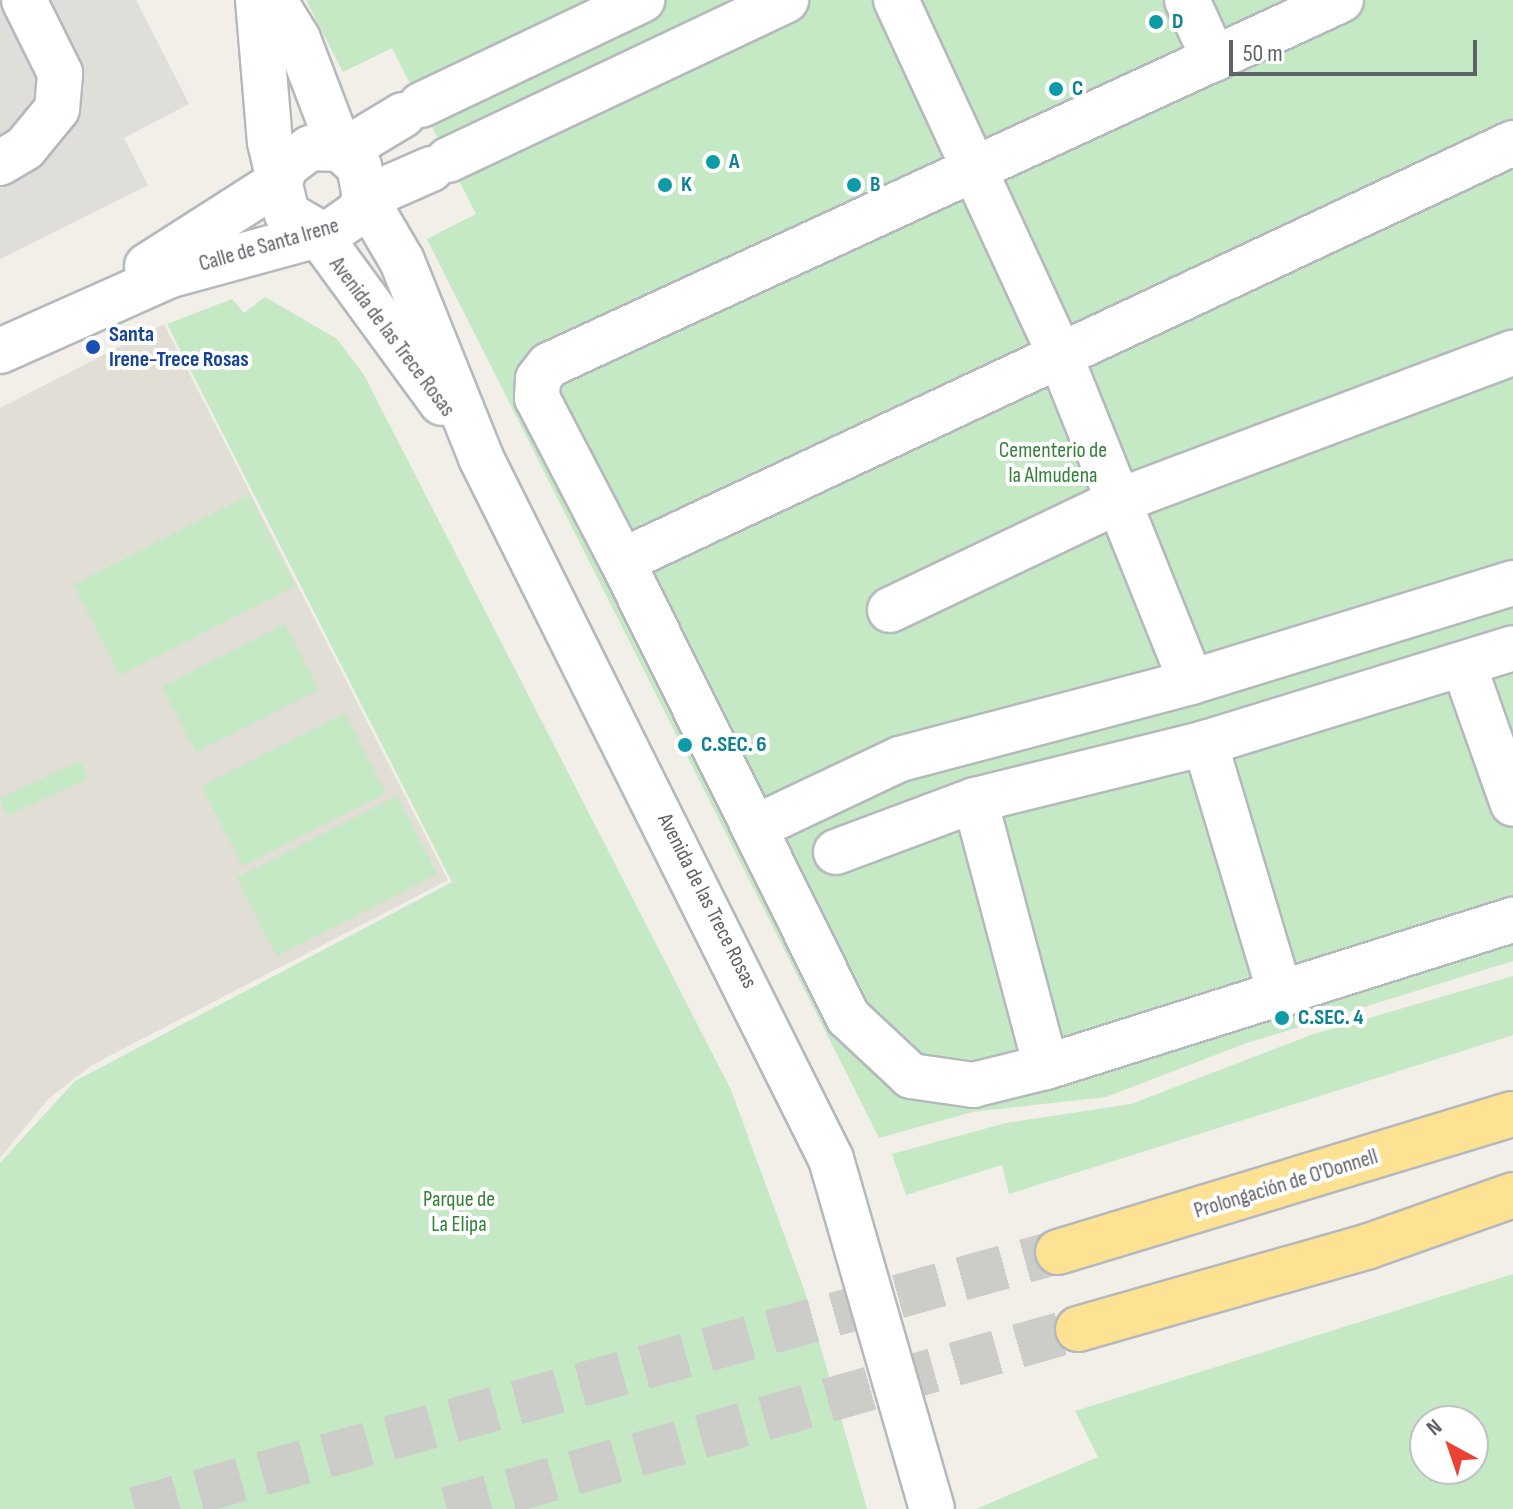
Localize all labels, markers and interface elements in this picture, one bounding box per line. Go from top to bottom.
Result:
place label: D [1172,9,1183,35]
marker: D [1147,13,1165,31]
scale bar [1233,24,1481,74]
text: 50 m [1243,39,1283,68]
place label: C [1072,76,1083,102]
marker: C [1047,80,1065,98]
place label: A [729,149,739,175]
marker: A [704,153,722,171]
place label: K [681,172,692,198]
place label: B [870,172,880,198]
marker: K [656,176,674,194]
marker: B [845,176,863,194]
street label: Calle de Santa Irene [196,212,342,278]
street label: Avenida de las Trece Rosas [323,252,461,422]
place label: Santa Irene-Trece Rosas [109,321,249,372]
marker: Santa Irene-Trece Rosas [84,338,102,356]
park label: Cementerio de la Almudena [999,437,1107,488]
place label: C.SEC. 6 [701,732,767,758]
marker: C.SEC. 6 [676,736,694,754]
street label: Avenida de las Trece Rosas [651,809,763,993]
place label: C.SEC. 4 [1298,1005,1363,1031]
marker: C.SEC. 4 [1273,1009,1291,1027]
street label: Prolongación de O'Donnell [1191,1144,1381,1224]
park label: Parque de La Elipa [423,1186,495,1238]
north arrow [1409,1405,1489,1485]
text: N [1421,1414,1448,1442]

